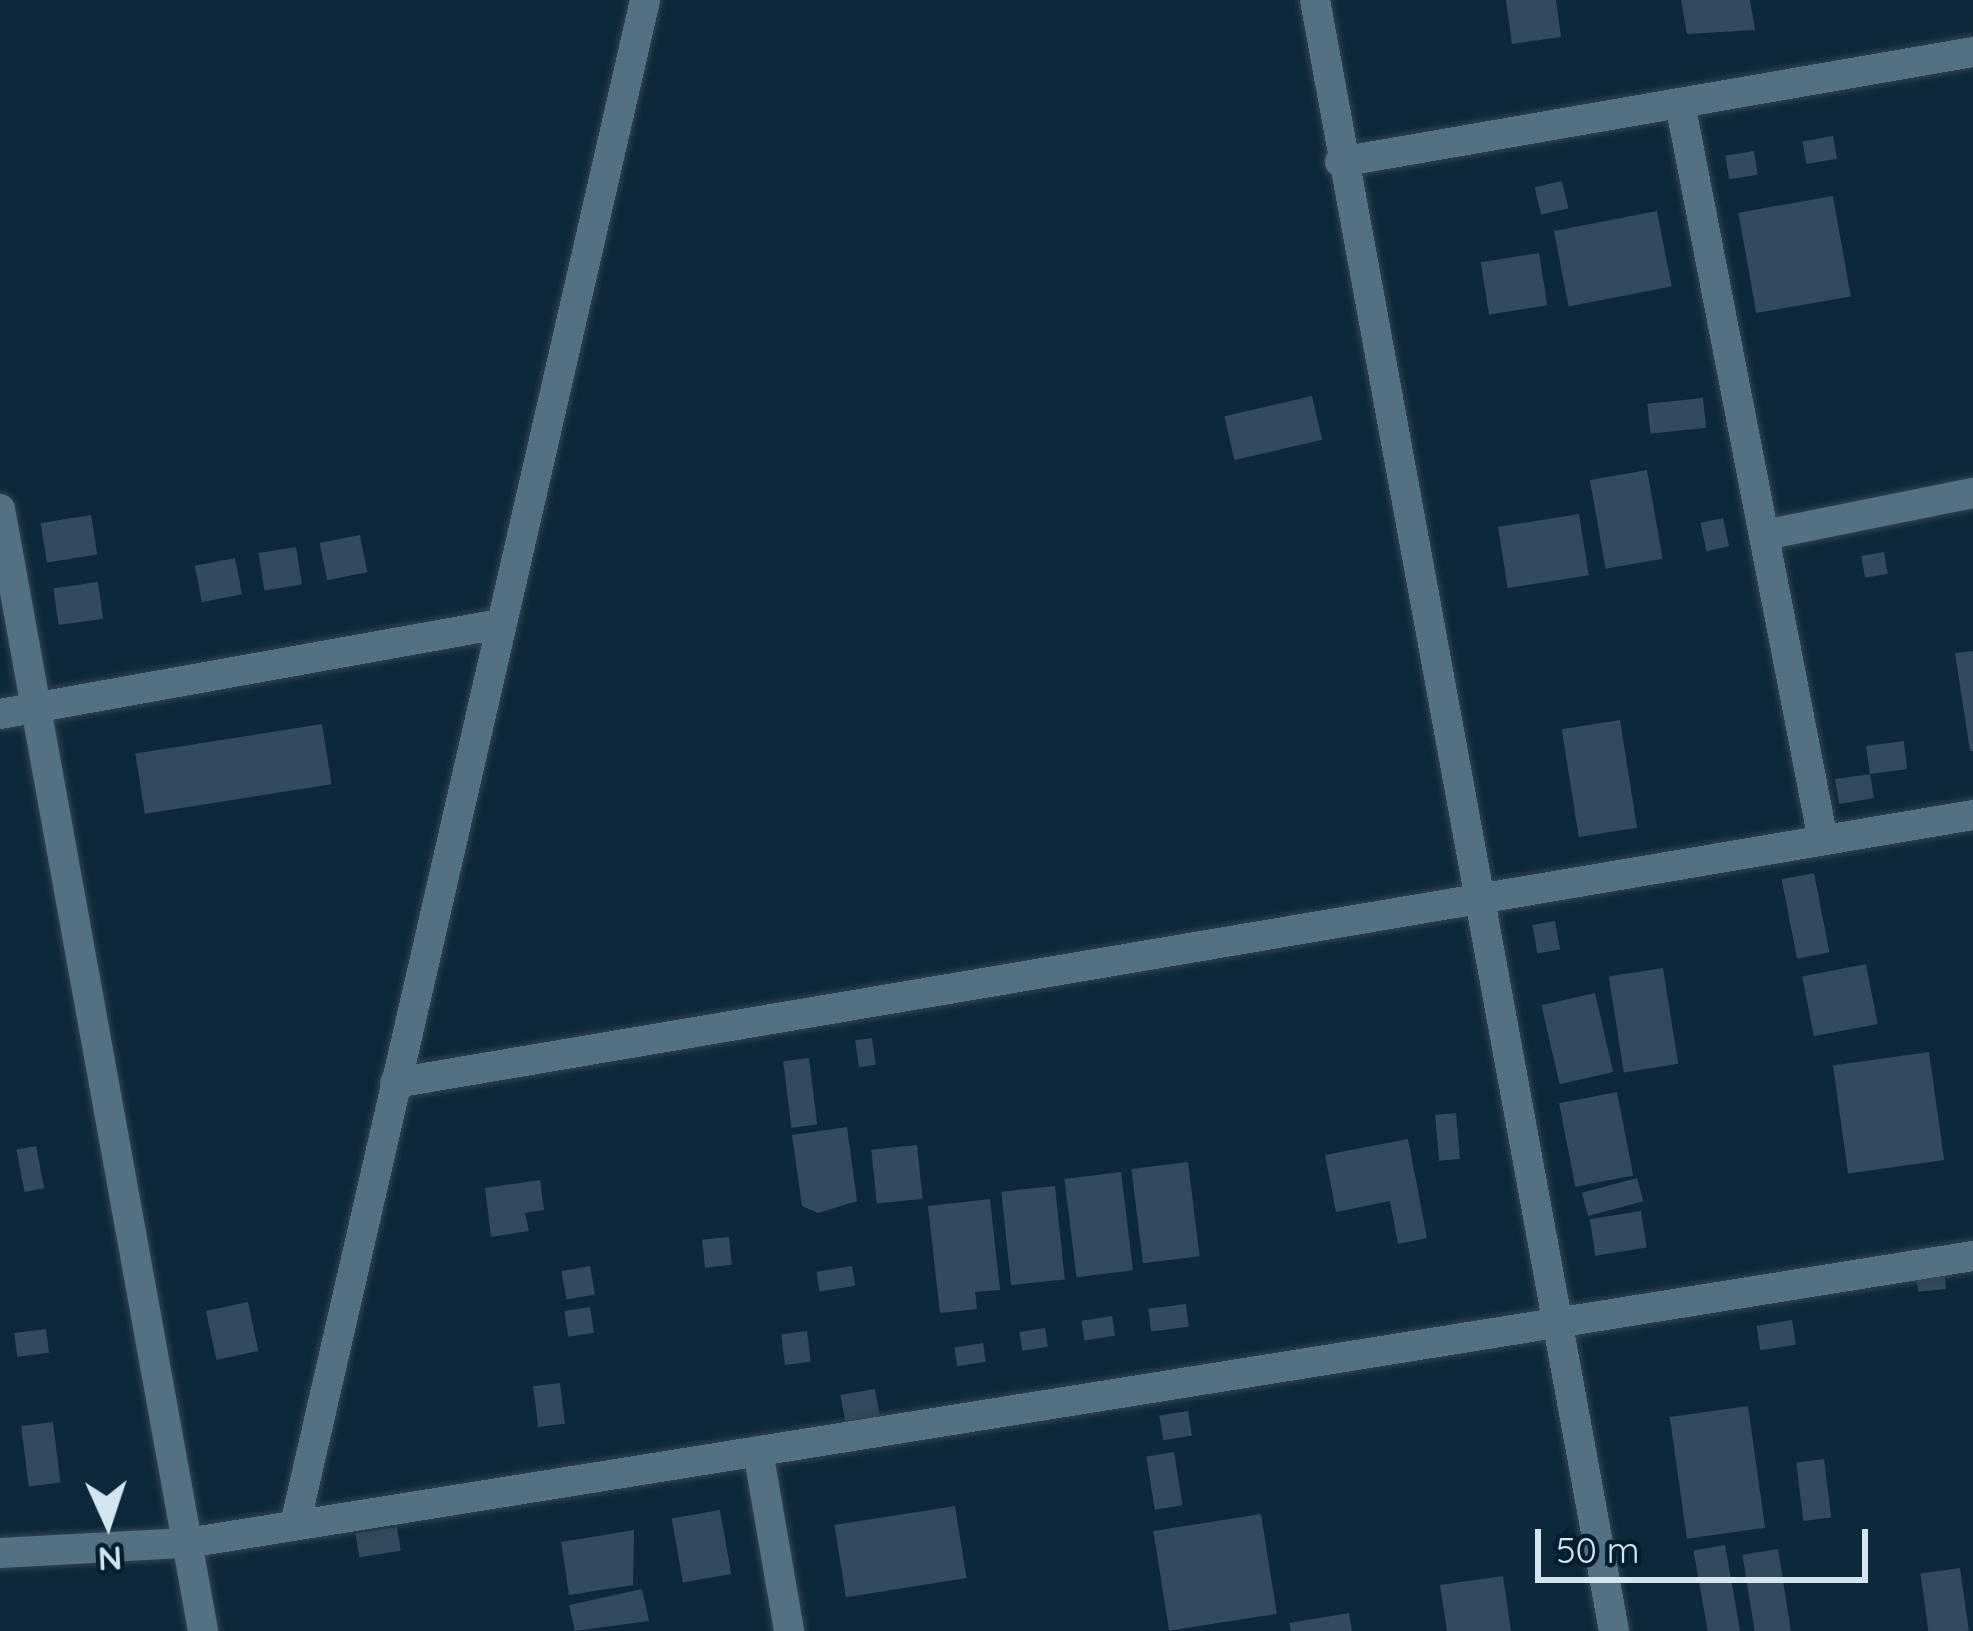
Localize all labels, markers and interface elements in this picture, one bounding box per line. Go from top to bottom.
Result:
north arrow [48,1463,168,1583]
scale bar [1541,1505,1874,1579]
text: 50 m [1556,1527,1640,1572]
text: N [97,1538,123,1581]

